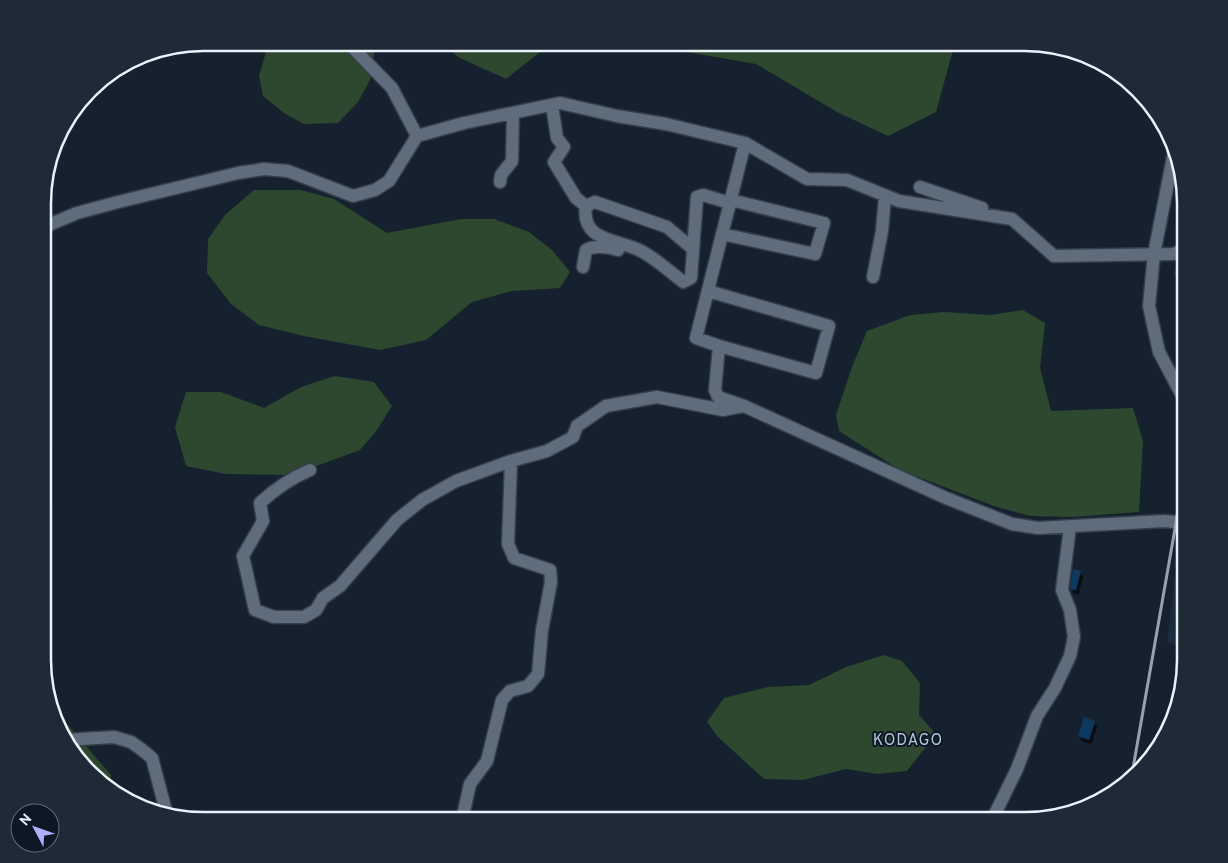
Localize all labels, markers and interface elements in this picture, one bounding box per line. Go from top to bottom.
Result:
district label: KODAGO [873,731,943,751]
north arrow [10,803,60,853]
text: N [17,811,36,830]

